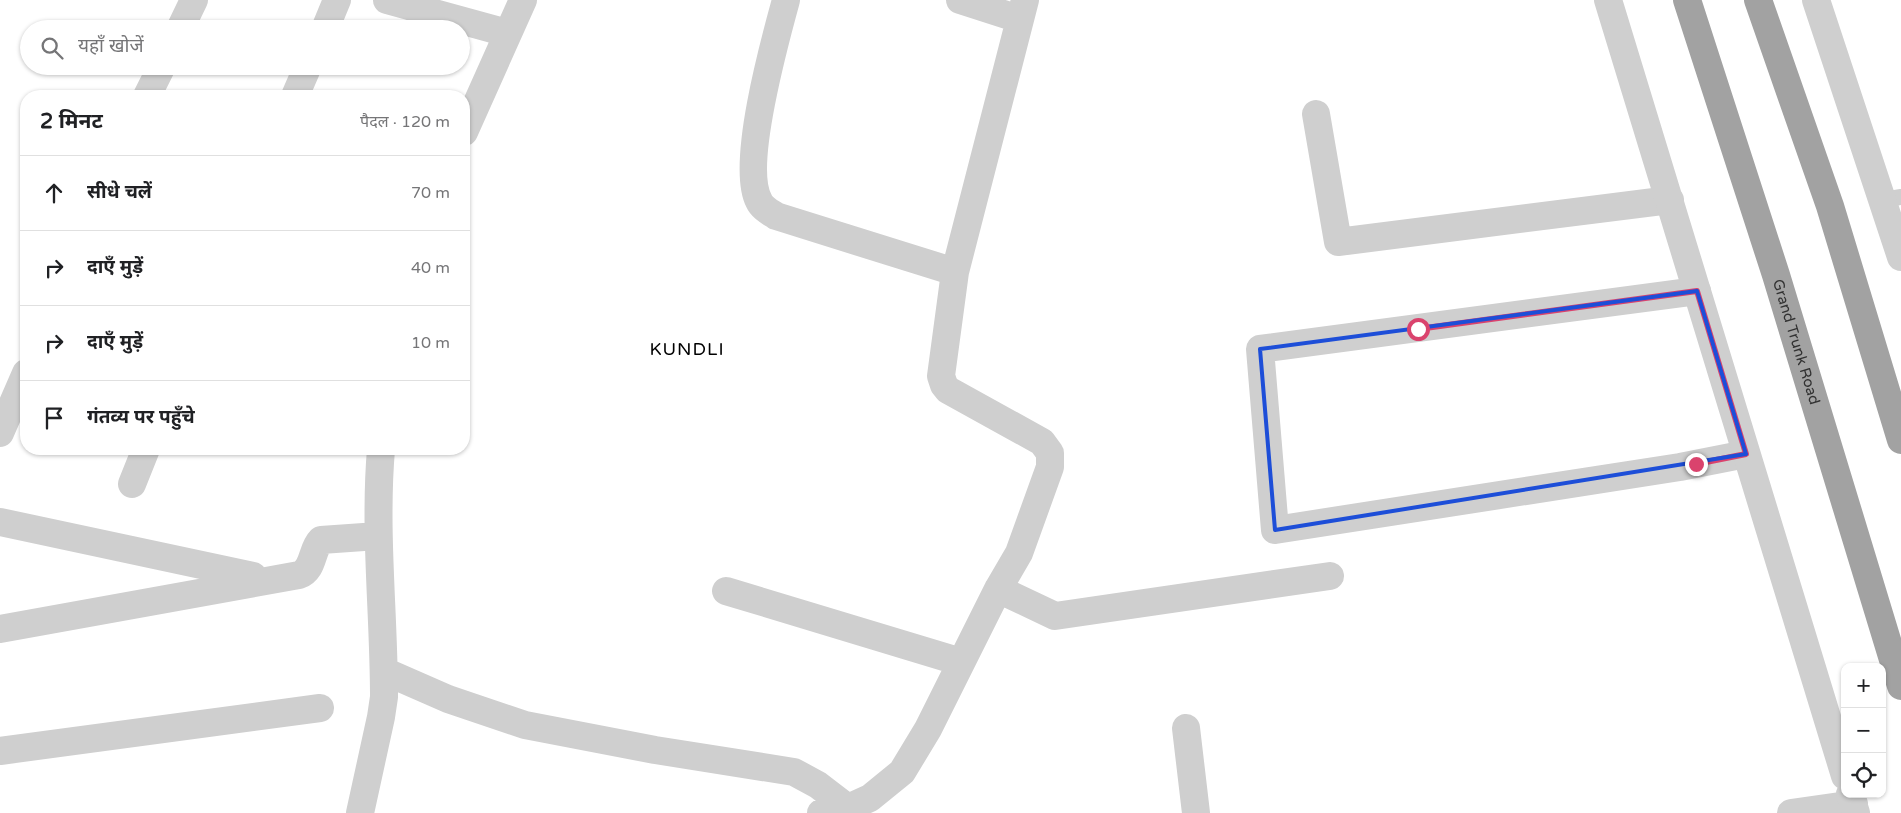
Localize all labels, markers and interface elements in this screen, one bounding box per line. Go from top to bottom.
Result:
search box [20,20,470,75]
icon: search [38,34,66,62]
text: यहाँ खोजें [78,35,144,57]
text: 2 मिनट [40,109,103,134]
text: पैदल · 120 m [360,112,450,132]
icon: ahead [40,179,68,207]
text: सीधे चलें [87,181,152,203]
text: 70 m [411,183,450,203]
icon: right [40,254,68,282]
text: दाएँ मुड़ें [87,256,143,278]
text: 40 m [411,258,450,278]
street label: Grand Trunk Road [1769,277,1824,407]
route start [1407,318,1430,341]
icon: right [40,329,68,357]
text: दाएँ मुड़ें [87,331,143,353]
text: 10 m [411,333,450,353]
district label: KUNDLI [649,338,725,360]
icon: arrive [40,404,68,432]
text: गंतव्य पर पहुँचे [87,406,195,428]
route end [1685,453,1708,476]
map controls [1841,663,1886,798]
button: + [1841,663,1886,708]
button: − [1841,708,1886,753]
button: locate [1841,753,1886,798]

